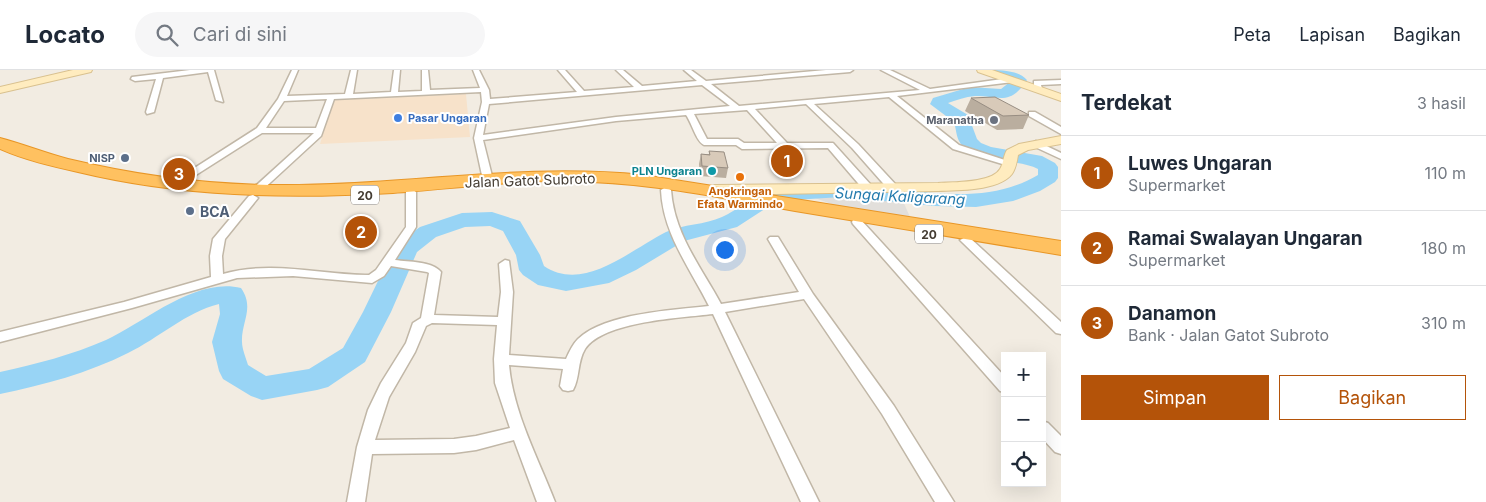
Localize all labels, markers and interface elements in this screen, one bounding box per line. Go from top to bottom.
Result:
search box [135,12,485,57]
text: Locato [25,20,105,49]
icon: search [153,21,181,49]
text: Cari di sini [193,23,287,46]
text: Peta [1233,24,1271,45]
text: Lapisan [1299,24,1365,45]
text: Bagikan [1393,24,1461,45]
text: Terdekat [1081,90,1172,115]
text: 3 hasil [1417,93,1466,113]
place label: Pasar Ungaran [408,111,487,125]
marker: Pasar Ungaran [392,112,404,124]
place label: Maranatha [926,113,984,127]
marker: Maranatha [988,114,1000,126]
pin: 1 [771,142,803,180]
place label: NISP [89,151,115,165]
marker: NISP [119,152,131,164]
text: Luwes Ungaran [1128,152,1272,175]
pin: 3 [163,155,195,193]
text: 1 [1094,163,1100,183]
text: 110 m [1424,163,1466,183]
place label: PLN Ungaran [632,164,702,178]
marker: PLN Ungaran [706,165,718,177]
street label: Jalan Gatot Subroto [464,169,596,191]
marker: Angkringan Efata Warmindo [734,171,746,183]
text: Supermarket [1128,175,1225,195]
water label: Sungai Kaligarang [834,183,966,209]
place label: Angkringan Efata Warmindo [697,184,783,211]
road number: 20 [351,186,379,204]
place label: BCA [200,203,230,220]
marker: BCA [184,205,196,217]
pin: 2 [345,213,377,251]
road number: 20 [915,224,943,243]
text: Ramai Swalayan Ungaran [1128,227,1363,250]
your location [712,237,738,263]
text: 2 [1092,238,1102,258]
text: 180 m [1421,238,1466,258]
text: Supermarket [1128,250,1225,270]
text: Danamon [1128,302,1216,325]
text: 3 [1092,313,1102,333]
text: 310 m [1421,313,1466,333]
text: Bank · Jalan Gatot Subroto [1128,325,1329,345]
map controls [1001,352,1046,487]
button: + [1001,352,1046,397]
button: Simpan [1081,375,1269,420]
button: Bagikan [1279,375,1466,420]
button: − [1001,397,1046,442]
button: locate [1001,442,1046,487]

